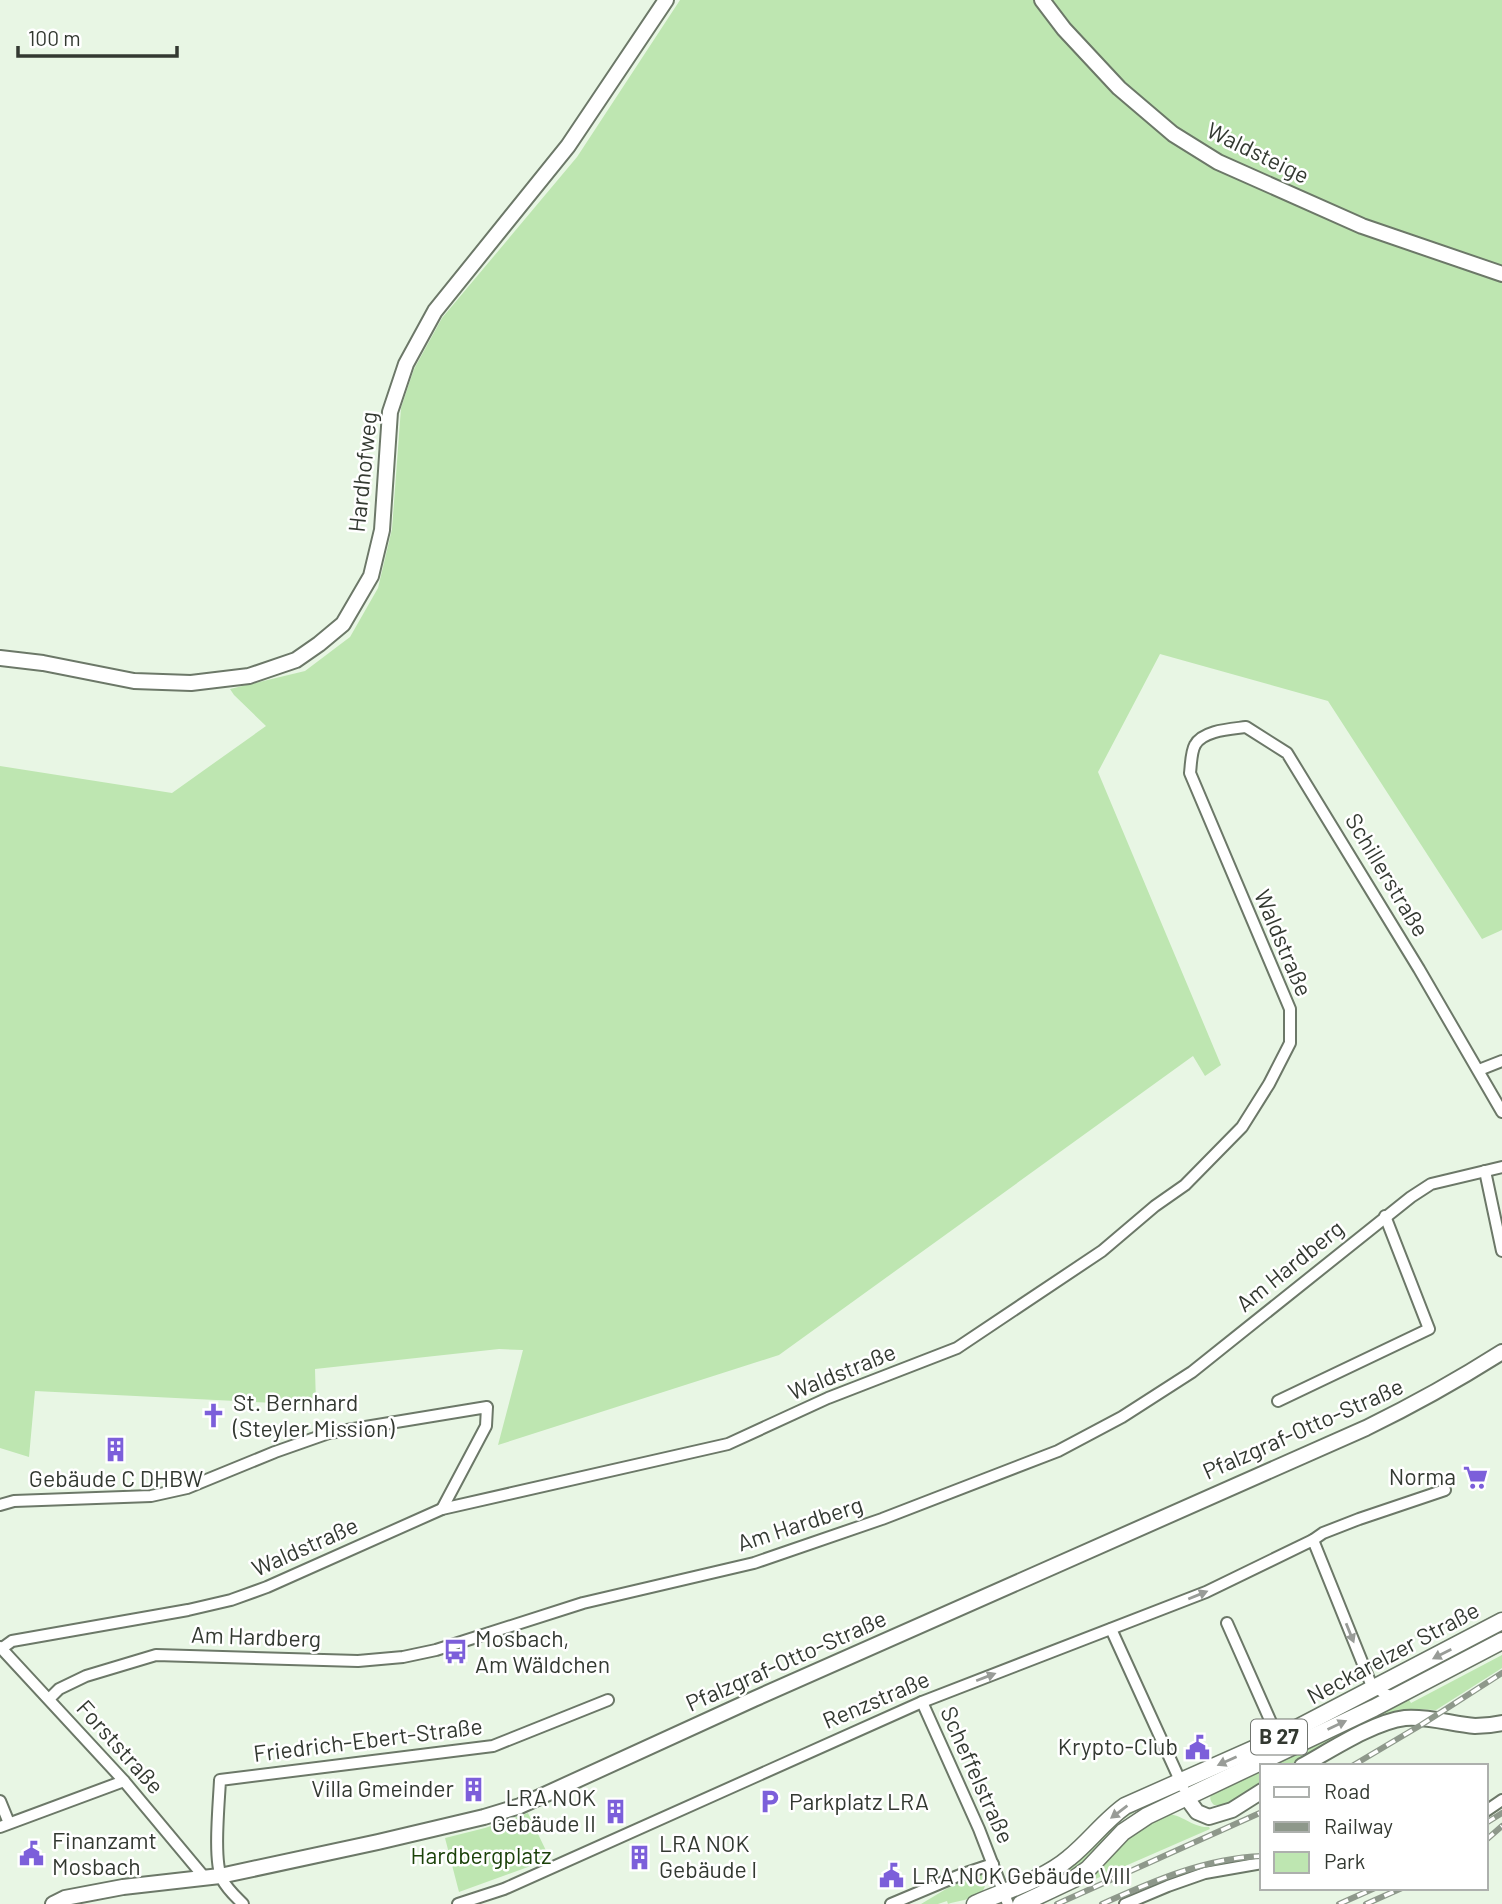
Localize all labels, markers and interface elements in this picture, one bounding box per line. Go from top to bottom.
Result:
scale bar [18,14,177,58]
text: 100 m [28,25,81,50]
street label: Waldsteige [1203,115,1314,189]
street label: Hardhofweg [342,410,382,534]
street label: Schillerstraße [1340,808,1436,941]
street label: Waldstraße [1249,885,1319,1000]
street label: Am Hardberg [1230,1213,1349,1317]
street label: Waldstraße [784,1337,899,1405]
street label: Pfalzgraf-Otto-Straße [1198,1371,1407,1485]
place label: St. Bernhard (Steyler Mission) [232,1388,395,1442]
church icon: St. Bernhard (Steyler Mission) [199,1402,227,1430]
building icon: Gebäude C DHBW [102,1435,130,1463]
place label: Norma [1389,1462,1456,1490]
supermarket icon: Norma [1462,1463,1490,1491]
place label: Gebäude C DHBW [29,1464,203,1492]
street label: Am Hardberg [733,1490,866,1556]
street label: Waldstraße [247,1510,362,1582]
one-way arrow [1188,1589,1209,1600]
street label: Neckarelzer Straße [1302,1595,1483,1709]
street label: Pfalzgraf-Otto-Straße [681,1603,890,1717]
street label: Am Hardberg [190,1620,322,1652]
one-way arrow [1345,1623,1356,1644]
place label: Mosbach, Am Wäldchen [475,1624,610,1678]
bus stop icon: Mosbach, Am Wäldchen [441,1638,469,1666]
one-way arrow [1432,1648,1452,1659]
street label: Renzstraße [818,1664,933,1734]
one-way arrow [975,1671,996,1682]
street label: Forststraße [71,1694,170,1799]
street label: Scheffelstraße [935,1702,1021,1847]
street label: Friedrich-Ebert-Straße [252,1711,484,1767]
road number: B 27 [1251,1720,1307,1754]
one-way arrow [1326,1720,1347,1731]
place label: Krypto-Club [1058,1732,1178,1760]
public building icon: Krypto-Club [1184,1733,1212,1761]
one-way arrow [1216,1755,1237,1766]
legend [1260,1764,1488,1890]
place label: Villa Gmeinder [311,1774,455,1802]
building icon: Villa Gmeinder [460,1775,488,1803]
text: Road [1324,1778,1370,1803]
place label: LRA NOK Gebäude II [492,1783,596,1837]
place label: Parkplatz LRA [789,1787,929,1815]
parking icon: Parkplatz LRA [755,1788,783,1816]
building icon: LRA NOK Gebäude II [602,1797,630,1825]
one-way arrow [1110,1805,1129,1819]
text: Railway [1324,1813,1393,1838]
place label: Finanzamt Mosbach [52,1826,157,1880]
place label: LRA NOK Gebäude I [659,1829,757,1883]
public building icon: Finanzamt Mosbach [18,1840,46,1868]
park label: Hardbergplatz [411,1841,551,1869]
building icon: LRA NOK Gebäude I [625,1843,653,1871]
text: Park [1324,1848,1365,1873]
place label: LRA NOK Gebäude VIII [912,1861,1131,1889]
public building icon: LRA NOK Gebäude VIII [878,1862,906,1890]

